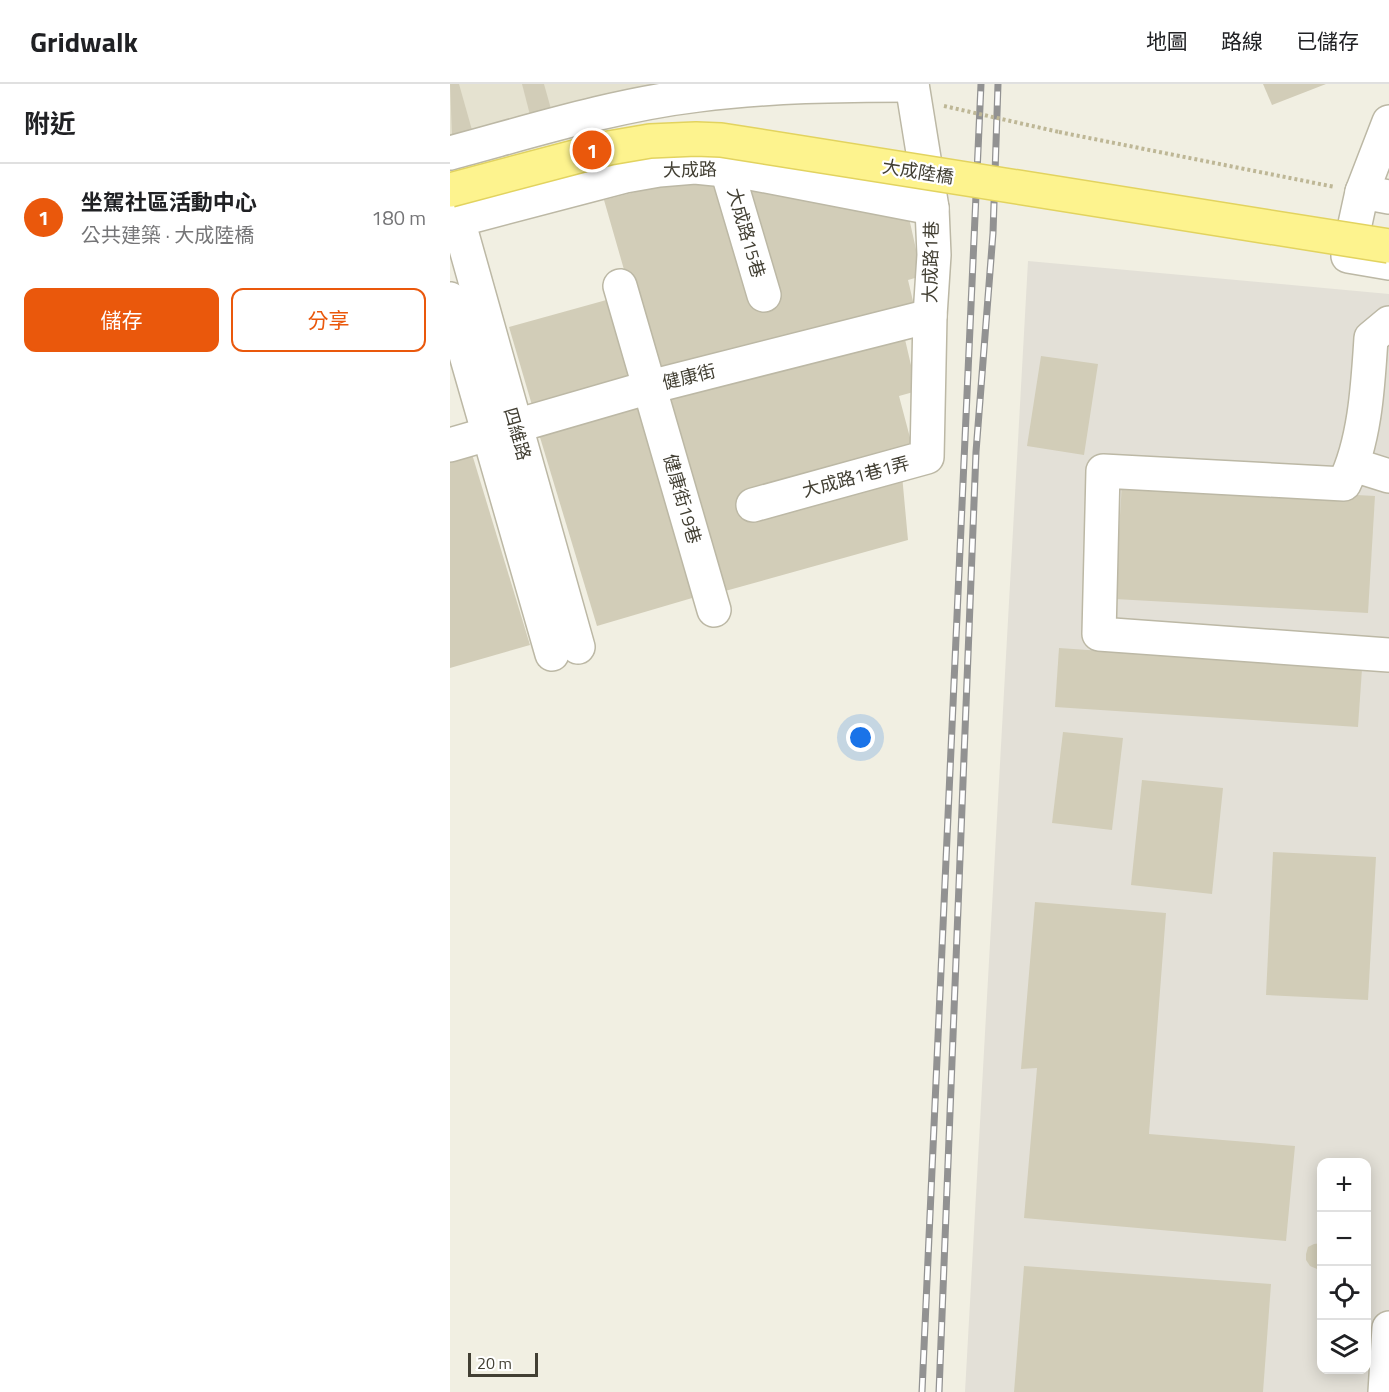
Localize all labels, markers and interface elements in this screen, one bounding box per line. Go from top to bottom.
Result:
text: Gridwalk [30,20,138,63]
text: 地圖 [1146,25,1188,57]
text: 路線 [1221,25,1263,57]
text: 已儲存 [1296,25,1359,57]
text: 附近 [24,104,76,143]
pin: 1 [572,128,612,172]
street label: 大成陸橋 [880,153,956,190]
street label: 大成路 [663,156,717,183]
text: 坐駕社區活動中心 [81,185,257,219]
street label: 大成路15巷 [721,185,772,281]
text: 1 [38,202,49,233]
text: 180 m [371,202,426,233]
text: 公共建築 · 大成陸橋 [81,219,254,250]
street label: 大成路1巷 [916,221,945,303]
button: 儲存 [24,288,219,352]
button: 分享 [231,288,426,352]
street label: 健康街 [659,357,718,396]
street label: 四維路 [497,404,538,464]
street label: 大成路1巷1弄 [799,449,913,504]
street label: 健康街19巷 [657,451,708,547]
your location [846,723,875,752]
map controls [1317,1158,1371,1374]
button: + [1317,1158,1371,1212]
button: − [1317,1212,1371,1266]
button: locate [1317,1266,1371,1320]
button: layers [1317,1320,1371,1374]
scale bar [468,1350,538,1378]
text: 20 m [477,1351,512,1375]

